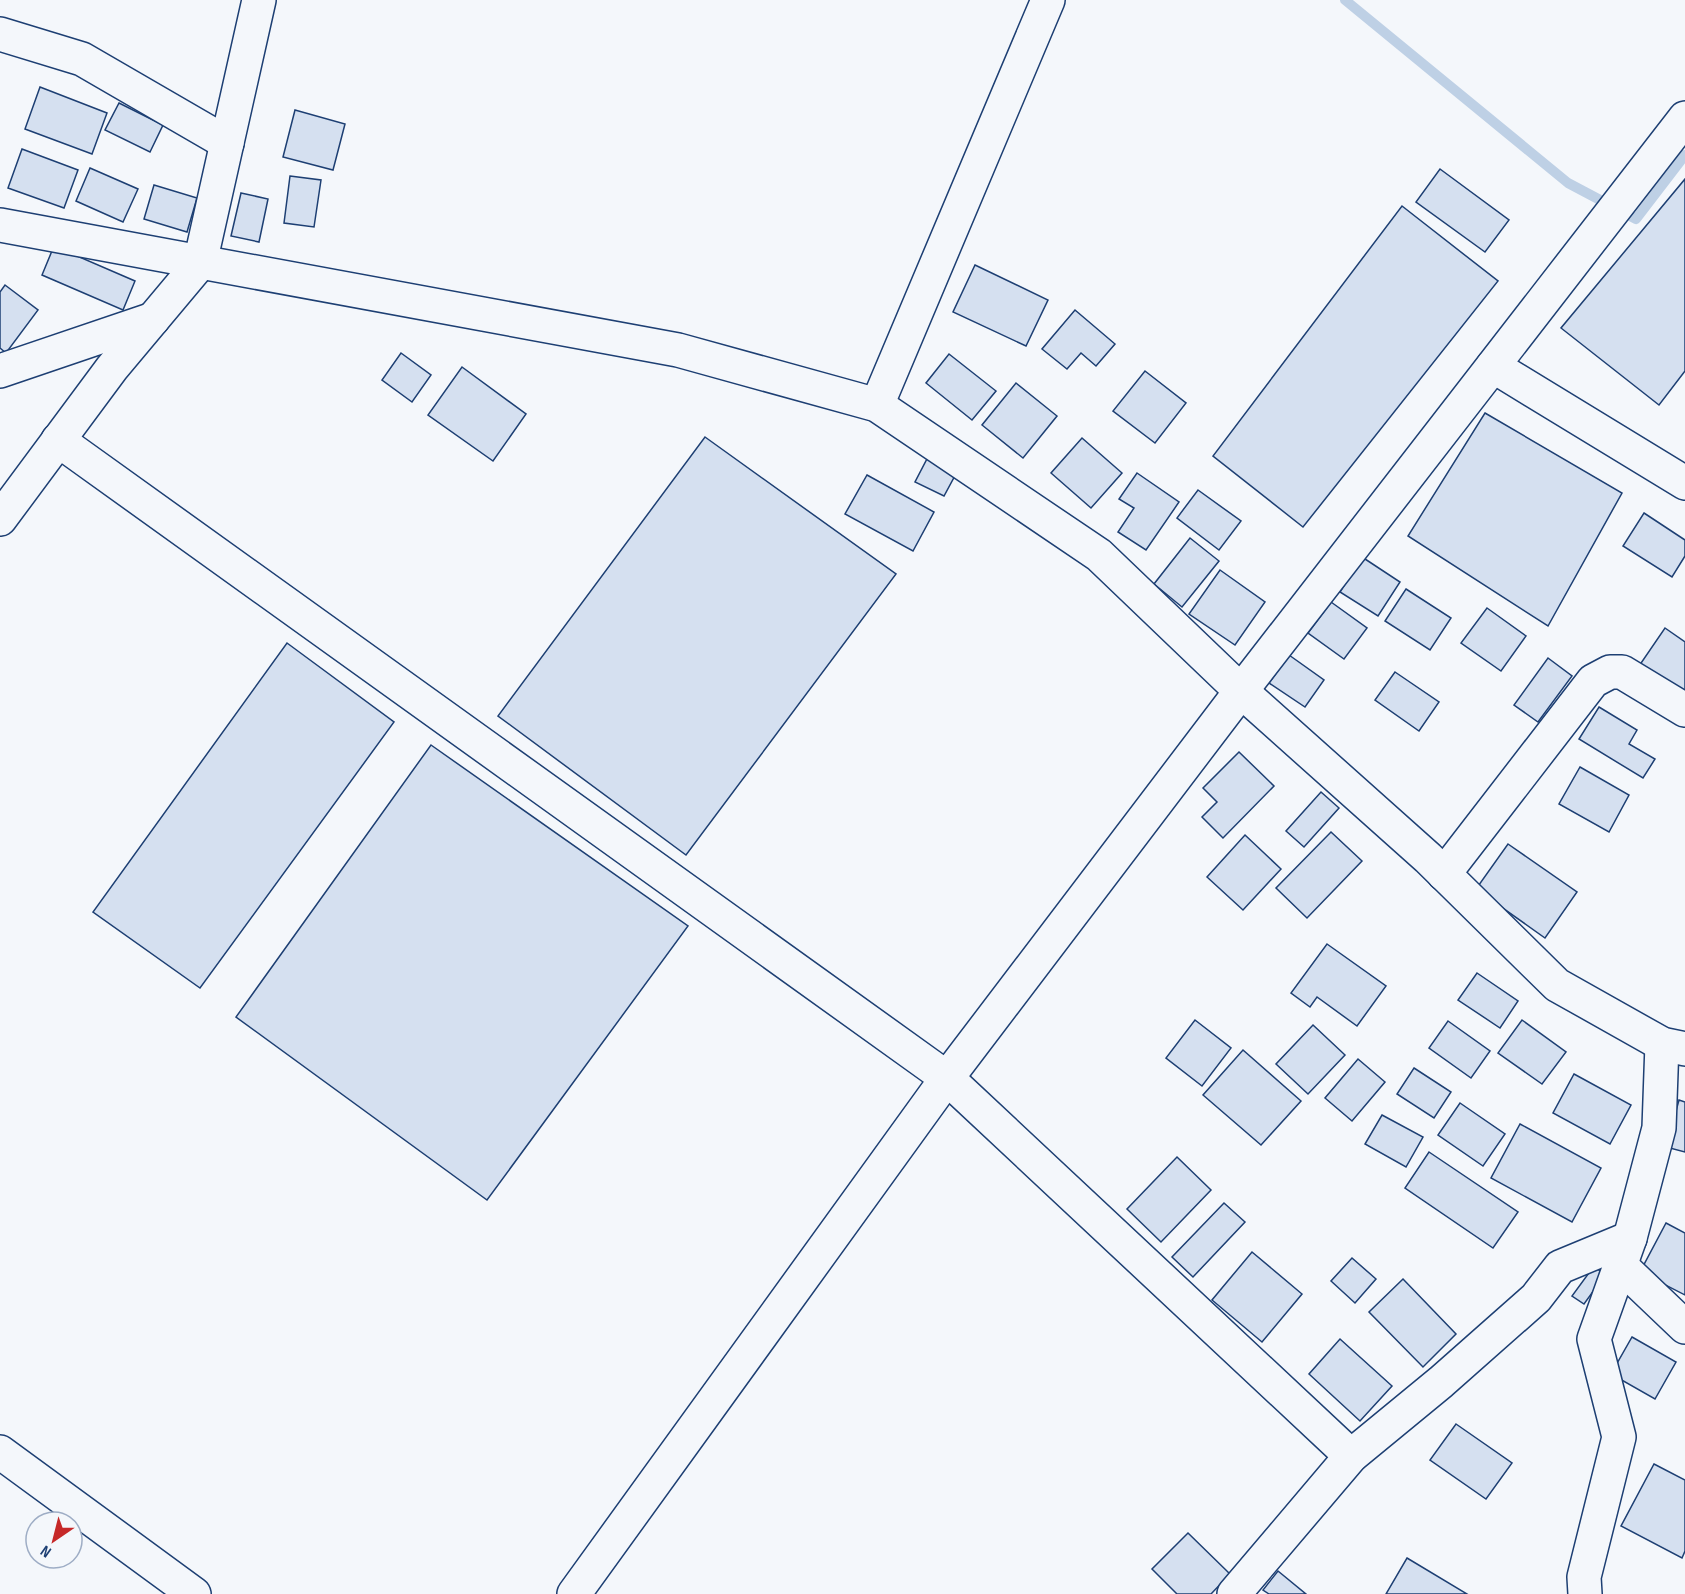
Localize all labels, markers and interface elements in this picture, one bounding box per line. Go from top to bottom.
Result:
north arrow [24,1510,84,1570]
text: N [37,1541,55,1561]

